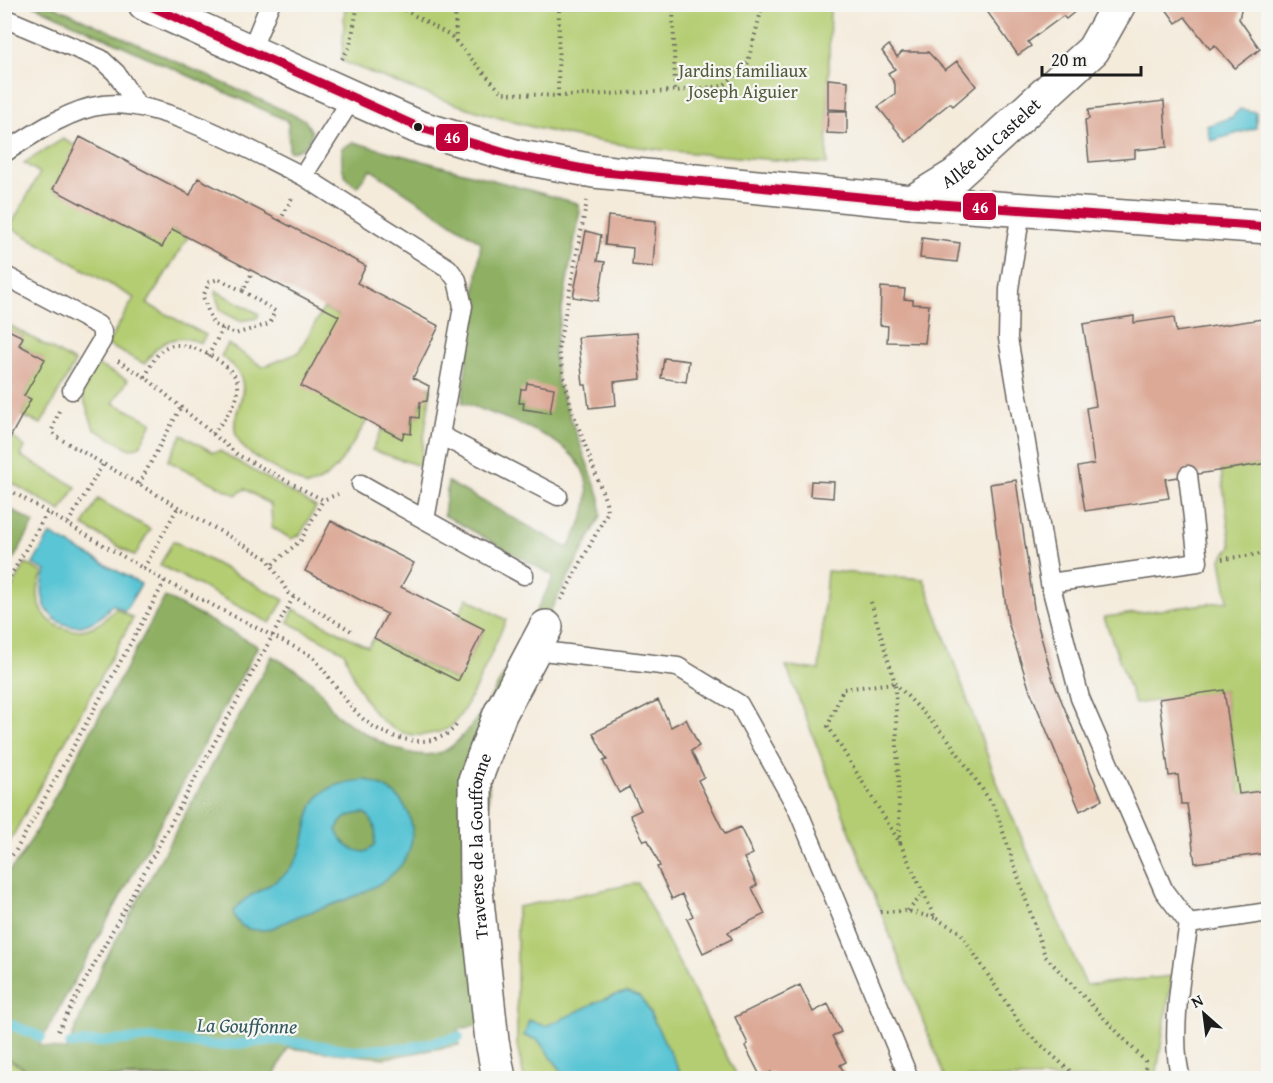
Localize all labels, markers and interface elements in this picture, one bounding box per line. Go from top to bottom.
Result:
scale bar [1042,39,1141,77]
text: 20 m [1051,46,1087,73]
park label: Jardins familiaux Joseph Aiguier [677,57,808,105]
street label: Allée du Castelet [936,90,1047,195]
unlabelled marker [412,121,424,133]
line badge: 46 [435,123,469,152]
text: 46 [444,125,460,149]
line badge: 46 [962,192,997,221]
text: 46 [972,195,988,219]
street label: Traverse de la Gouffonne [462,749,498,941]
north arrow [1174,984,1234,1044]
text: N [1187,988,1208,1014]
water label: La Gouffonne [196,1010,297,1040]

